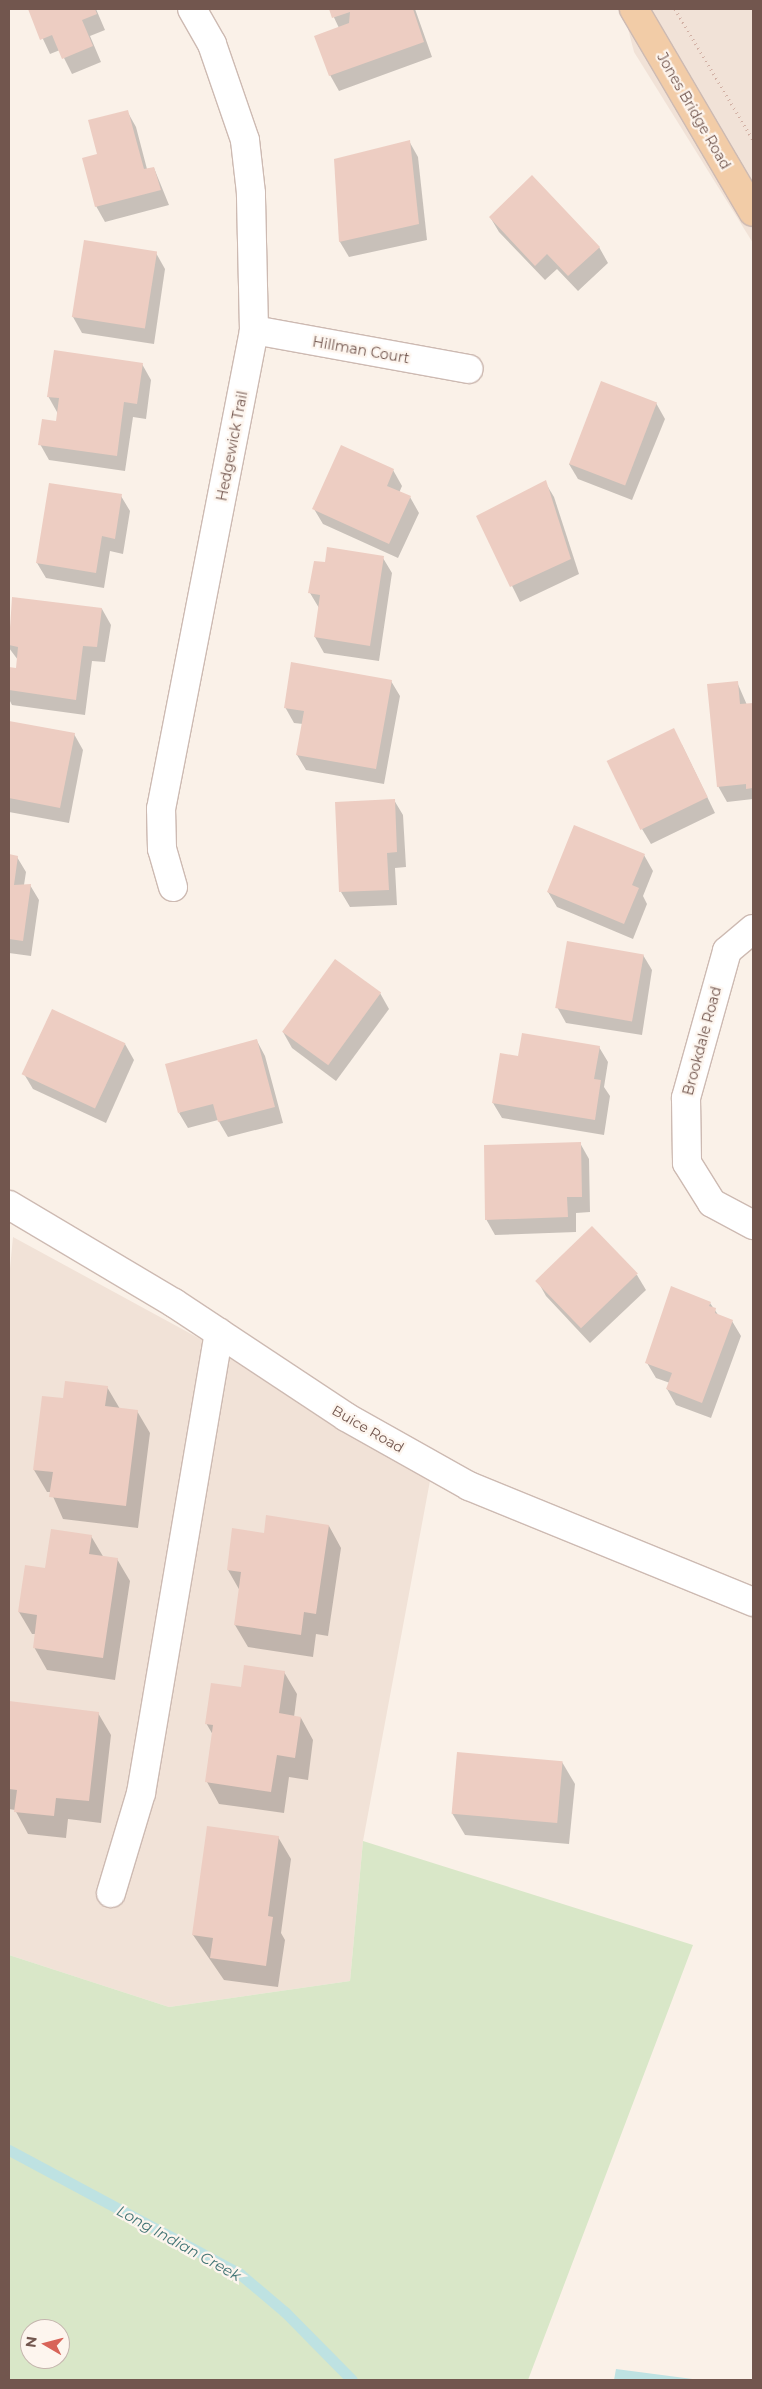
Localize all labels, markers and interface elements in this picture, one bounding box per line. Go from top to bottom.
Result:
street label: Jones Bridge Road [654,50,734,172]
street label: Hillman Court [311,333,411,367]
street label: Hedgewick Trail [213,390,251,502]
street label: Brookdale Road [679,985,725,1097]
street label: Buice Road [329,1402,407,1456]
water label: Long Indian Creek [114,2201,244,2285]
north arrow [20,2319,70,2369]
text: N [21,2335,41,2349]

